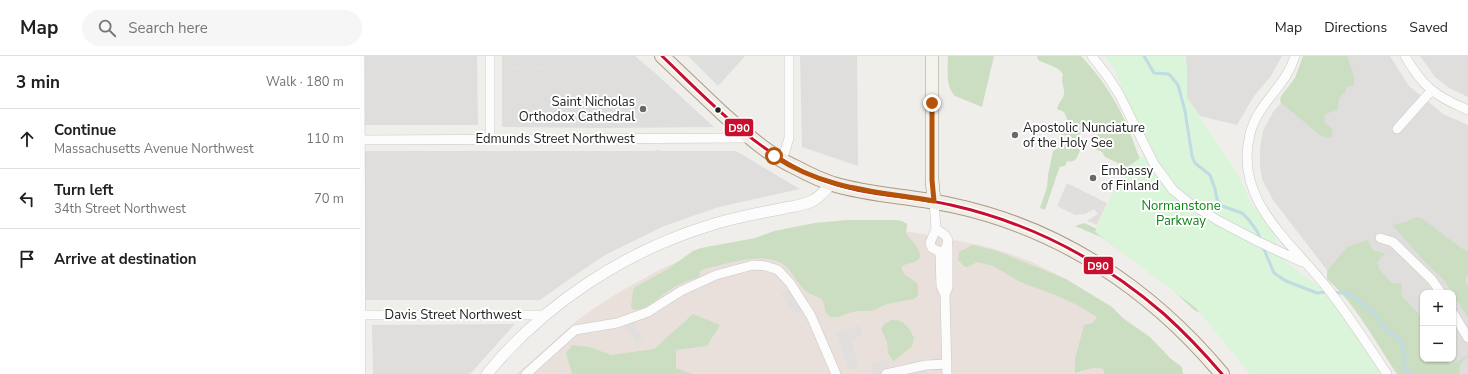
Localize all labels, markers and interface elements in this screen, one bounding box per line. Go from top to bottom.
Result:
search box [82,10,362,46]
text: Map [20,15,58,41]
icon: search [96,17,118,39]
text: Search here [128,18,208,38]
text: Map [1275,18,1302,37]
text: Directions [1324,18,1387,37]
text: Saved [1409,18,1448,37]
text: 3 min [16,71,60,94]
text: Walk · 180 m [266,73,344,91]
place label: Saint Nicholas Orthodox Cathedral [519,93,635,126]
route end [923,94,941,112]
marker: Saint Nicholas Orthodox Cathedral [638,104,648,114]
unlabelled marker [713,105,723,115]
line badge: D90 [724,118,754,137]
place label: Apostolic Nunciature of the Holy See [1023,119,1145,152]
text: Continue [54,120,116,140]
text: D90 [728,121,750,136]
icon: ahead [16,128,38,150]
text: 110 m [306,130,344,148]
street label: Edmunds Street Northwest [475,130,635,148]
marker: Apostolic Nunciature of the Holy See [1010,130,1020,140]
text: Massachusetts Avenue Northwest [54,140,254,158]
route start [765,147,783,165]
place label: Embassy of Finland [1101,162,1159,195]
marker: Embassy of Finland [1088,173,1098,183]
text: Turn left [54,180,113,200]
icon: left [16,188,38,210]
text: 70 m [314,190,344,208]
park label: Normanstone Parkway [1141,197,1221,230]
text: 34th Street Northwest [54,200,186,218]
icon: arrive [16,248,38,270]
text: Arrive at destination [54,249,197,269]
line badge: D90 [1083,256,1114,275]
text: D90 [1087,259,1109,274]
map controls [1420,290,1456,362]
button: + [1420,290,1456,326]
street label: Davis Street Northwest [385,306,522,324]
button: − [1420,326,1456,362]

